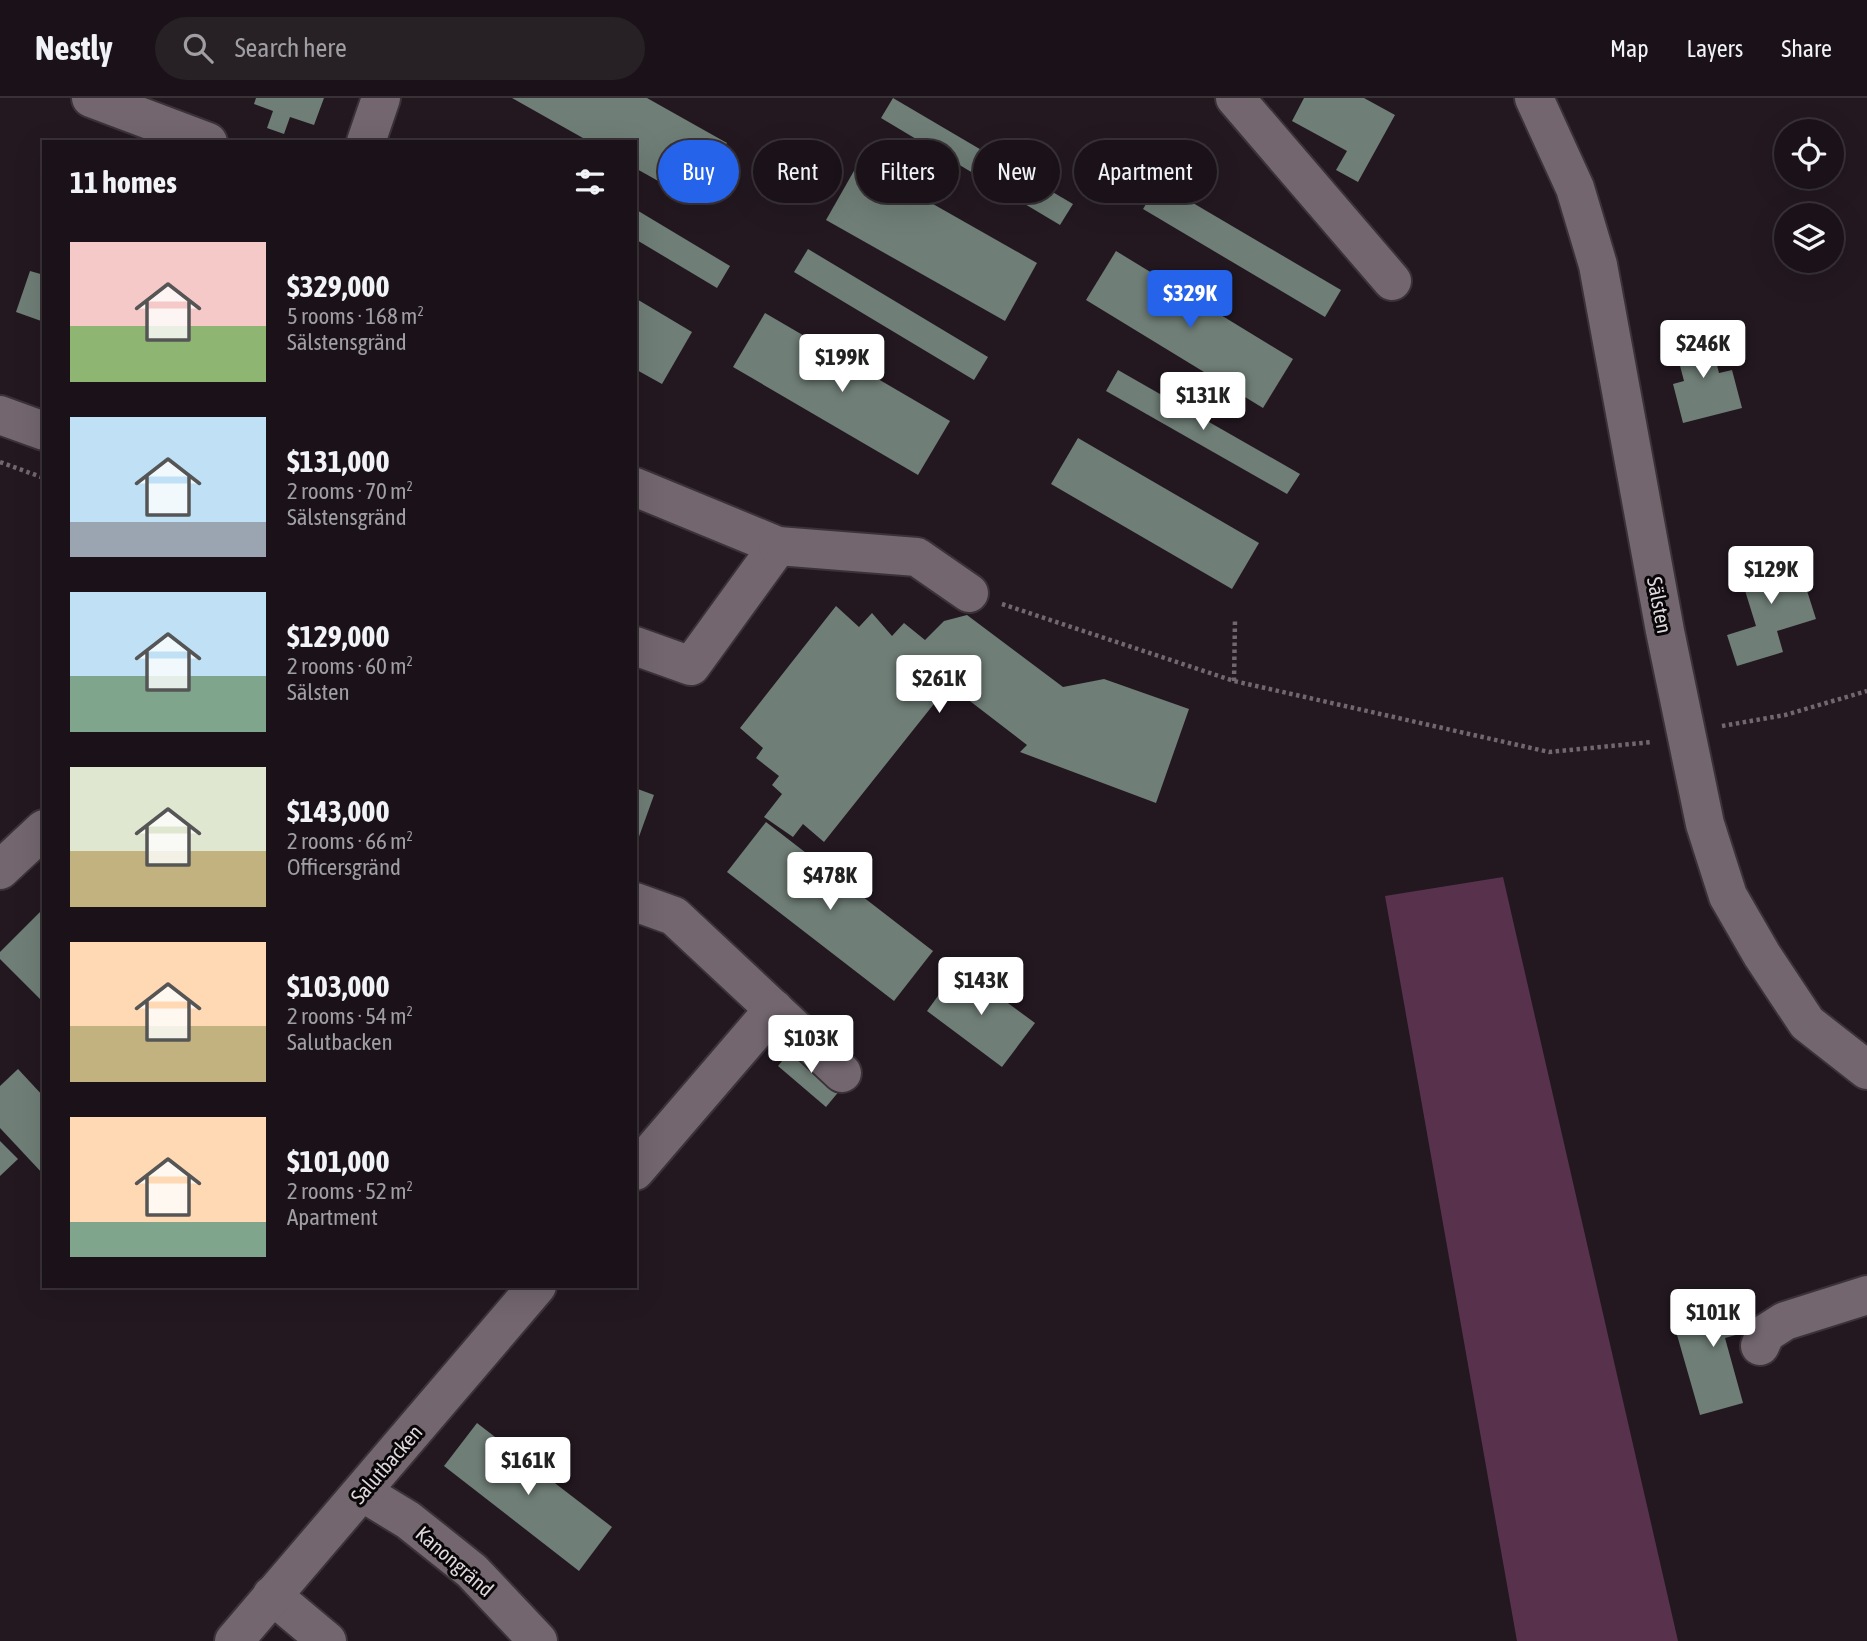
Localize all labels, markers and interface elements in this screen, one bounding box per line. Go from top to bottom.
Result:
search box [155,17,645,80]
text: Nestly [35,29,113,67]
icon: search [179,29,217,67]
text: Search here [235,33,347,63]
text: Map [1610,35,1649,62]
text: Layers [1687,35,1743,62]
text: Share [1781,35,1832,62]
map controls [1774,119,1844,273]
button: locate [1774,119,1844,189]
chip: Buy [658,140,739,203]
chip: Rent [753,140,842,203]
chip: Filters [856,140,959,203]
chip: New [973,140,1060,203]
chip: Apartment [1074,140,1217,203]
icon: filters [571,163,609,201]
text: 11 homes [70,165,177,199]
button: layers [1774,203,1844,273]
text: $329,000 [287,269,390,303]
icon: home [126,270,210,354]
pin: $329K [1141,271,1239,330]
text: $329K [1163,280,1217,306]
text: 5 rooms · 168 m² [287,303,424,329]
pin: $246K [1654,320,1752,380]
text: Sälstensgränd [287,329,407,355]
text: $246K [1676,330,1730,356]
pin: $199K [793,334,891,394]
text: $199K [815,344,869,370]
pin: $131K [1154,372,1252,432]
text: $131K [1176,382,1230,408]
text: $131,000 [287,444,390,478]
icon: home [126,445,210,529]
text: 2 rooms · 70 m² [287,478,413,504]
text: Sälstensgränd [287,504,407,530]
pin: $129K [1722,546,1820,606]
text: $129K [1744,556,1798,582]
street label: Sälsten [1643,575,1677,635]
text: $129,000 [287,619,390,653]
icon: home [126,620,210,704]
text: 2 rooms · 60 m² [287,653,413,679]
pin: $261K [890,656,988,715]
text: $261K [912,665,966,691]
text: Sälsten [287,679,350,705]
text: $143,000 [287,794,390,828]
icon: home [126,795,210,879]
text: 2 rooms · 66 m² [287,828,413,854]
pin: $478K [781,852,879,912]
text: Officersgränd [287,854,401,880]
text: $478K [803,862,857,888]
pin: $143K [932,958,1030,1017]
text: $143K [954,967,1008,993]
text: $103,000 [287,969,390,1003]
icon: home [126,970,210,1054]
text: 2 rooms · 54 m² [287,1003,413,1029]
pin: $103K [762,1016,860,1075]
text: $103K [784,1025,838,1051]
text: Salutbacken [287,1029,393,1055]
text: $101,000 [287,1144,390,1178]
icon: home [126,1145,210,1229]
text: 2 rooms · 52 m² [287,1178,413,1204]
text: Apartment [287,1204,378,1230]
pin: $101K [1664,1290,1762,1349]
text: $101K [1686,1299,1740,1325]
street label: Salutbacken [345,1420,427,1508]
pin: $161K [479,1438,577,1497]
text: $161K [501,1447,555,1473]
street label: Kanongränd [411,1521,499,1601]

